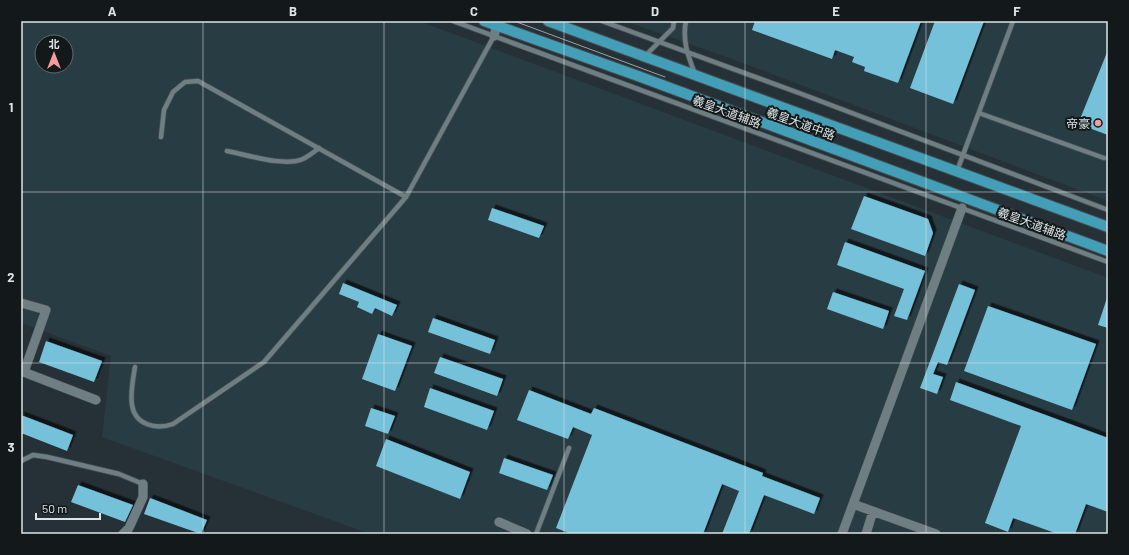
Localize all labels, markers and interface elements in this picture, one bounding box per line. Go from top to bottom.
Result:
text: A [108,3,117,19]
text: B [289,3,297,19]
text: C [470,3,478,19]
text: D [651,3,659,19]
text: E [832,3,840,19]
text: F [1013,3,1021,19]
north arrow [34,34,74,74]
text: 北 [49,37,60,50]
street label: 羲皇大道辅路 [691,92,763,130]
text: 1 [9,99,13,115]
street label: 羲皇大道中路 [765,104,837,142]
place label: 帝豪 [1066,116,1090,130]
marker: 帝豪 [1093,118,1103,128]
street label: 羲皇大道辅路 [996,204,1068,242]
text: 2 [7,269,15,285]
text: 3 [7,439,15,455]
scale bar [36,495,100,521]
text: 50 m [42,501,67,515]

